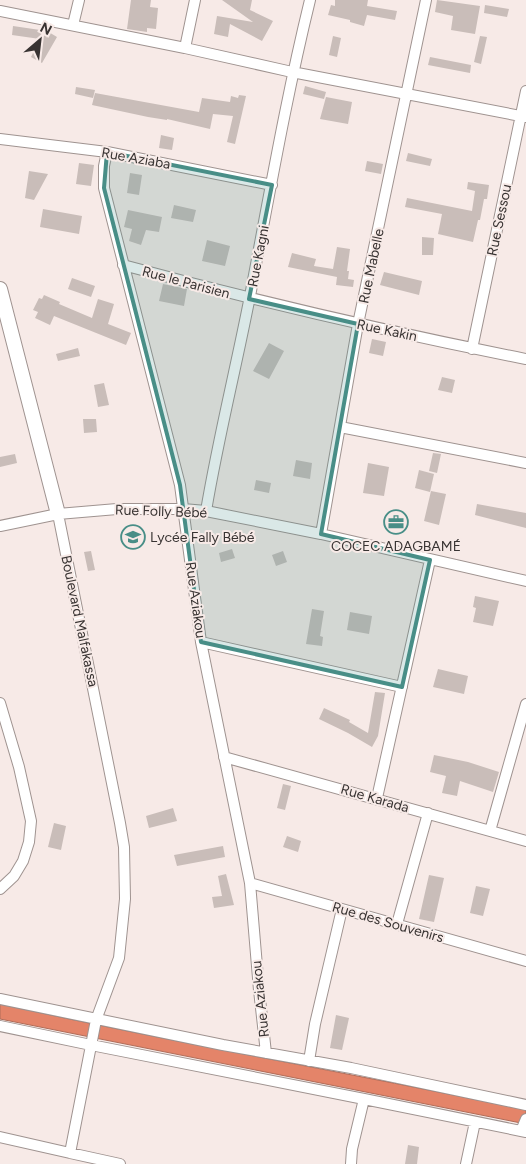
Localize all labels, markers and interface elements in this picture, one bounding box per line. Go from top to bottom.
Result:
north arrow [15,15,65,65]
text: N [37,19,55,39]
street label: Rue Aziaba [100,144,172,173]
street label: Rue Sessou [484,183,515,258]
street label: Rue Kagni [244,224,273,288]
street label: Rue Mabelle [355,227,388,305]
street label: Rue le Parisien [140,263,232,302]
street label: Rue Kakin [355,316,419,345]
street label: Rue Folly Bébé [115,501,208,522]
office icon: COCEC ADAGBAMÉ [383,509,409,535]
school or university icon: Lycée Fally Bébé [120,524,146,550]
place label: Lycée Fally Bébé [150,529,255,546]
place label: COCEC ADAGBAMÉ [331,538,461,555]
street label: Boulevard Malfakassa [57,554,102,688]
street label: Rue Aziakou [182,561,209,639]
street label: Rue Karada [339,781,411,816]
street label: Rue des Souvenirs [330,898,446,947]
street label: Rue Aziakou [248,960,273,1038]

